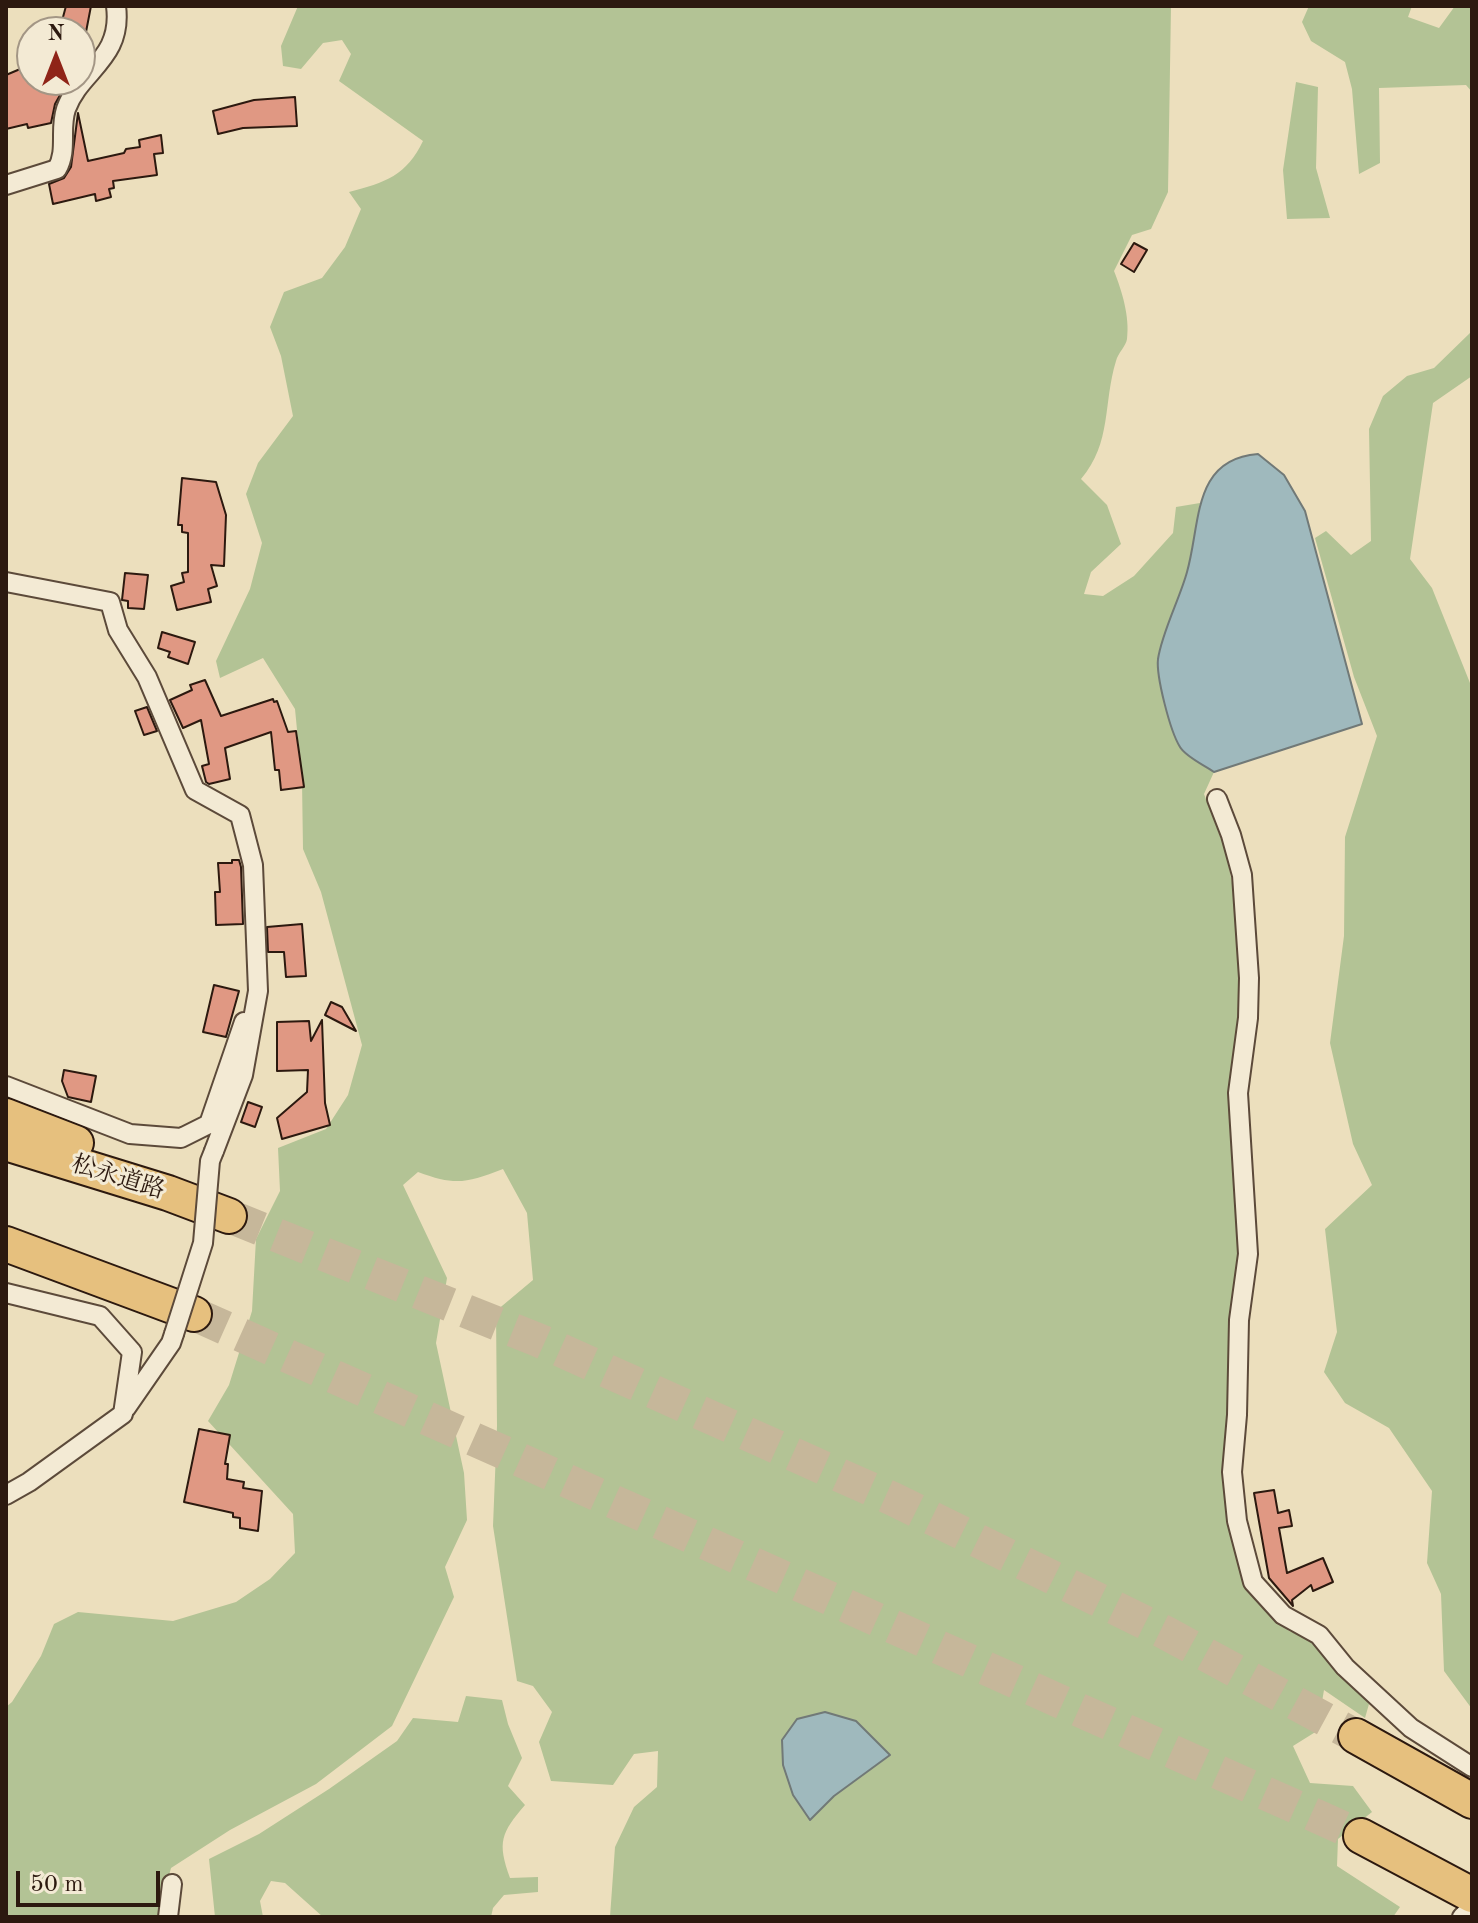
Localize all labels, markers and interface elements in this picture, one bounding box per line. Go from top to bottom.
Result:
north arrow [16,16,96,96]
text: N [48,23,64,45]
street label: 松永道路 [68,1150,168,1206]
scale bar [20,1855,164,1905]
text: 50 m [30,1873,84,1897]

